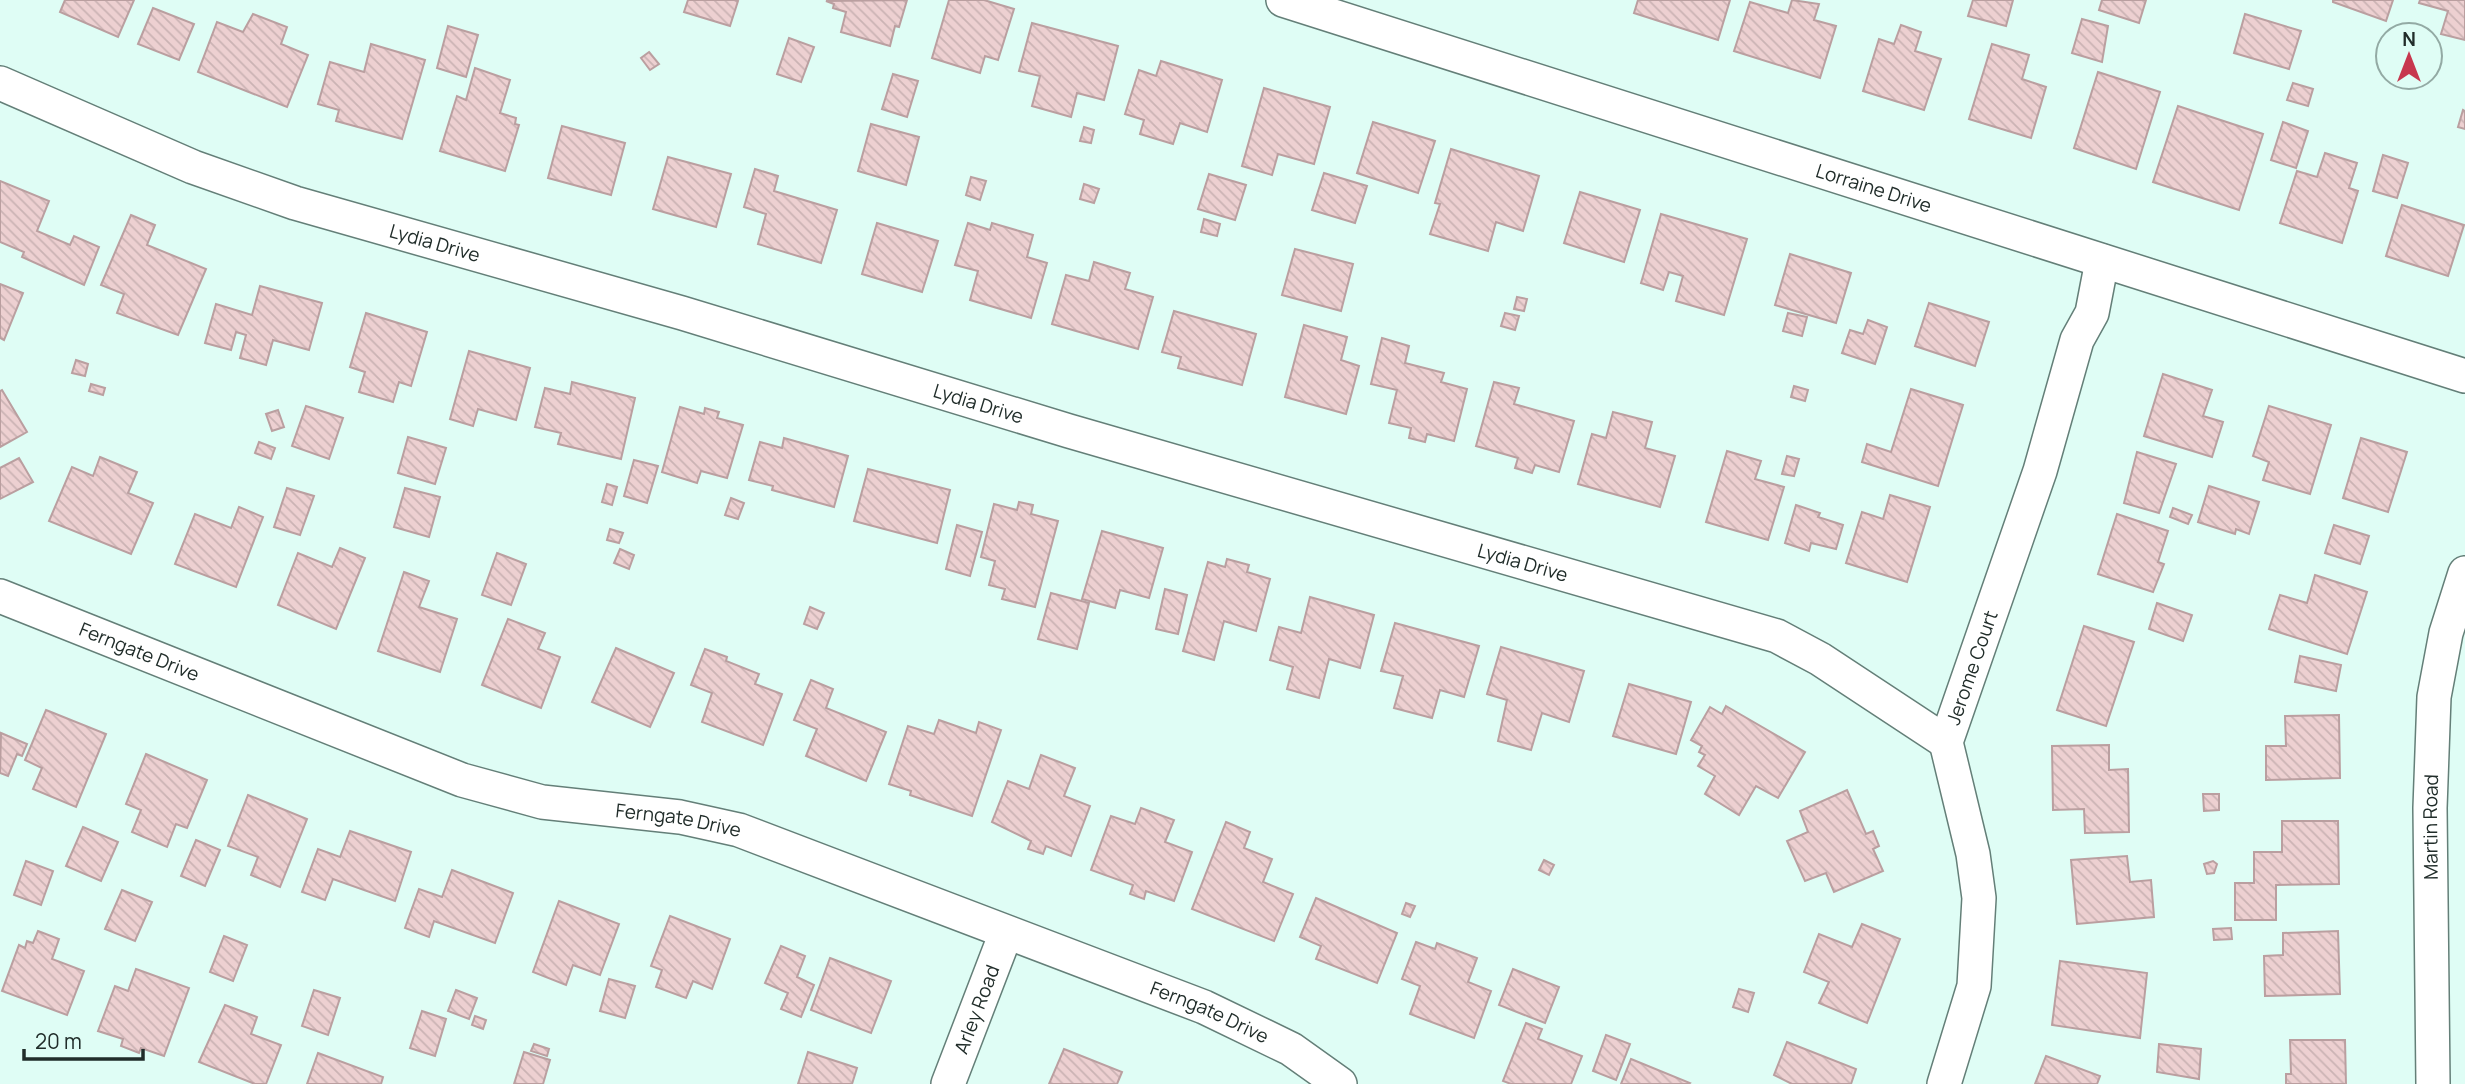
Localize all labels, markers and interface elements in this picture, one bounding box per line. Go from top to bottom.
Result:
north arrow [2374,21,2444,91]
text: N [2402,26,2416,52]
street label: Lorraine Drive [1813,157,1935,219]
street label: Lydia Drive [387,218,483,268]
street label: Lydia Drive [930,377,1027,429]
street label: Lydia Drive [1475,537,1571,588]
street label: Jerome Court [1940,607,2004,728]
street label: Ferngate Drive [76,616,203,687]
street label: Martin Road [2417,774,2444,880]
street label: Ferngate Drive [614,797,744,843]
street label: Arley Road [948,961,1006,1057]
street label: Ferngate Drive [1147,975,1273,1049]
scale bar [24,1018,144,1062]
text: 20 m [35,1027,82,1055]

